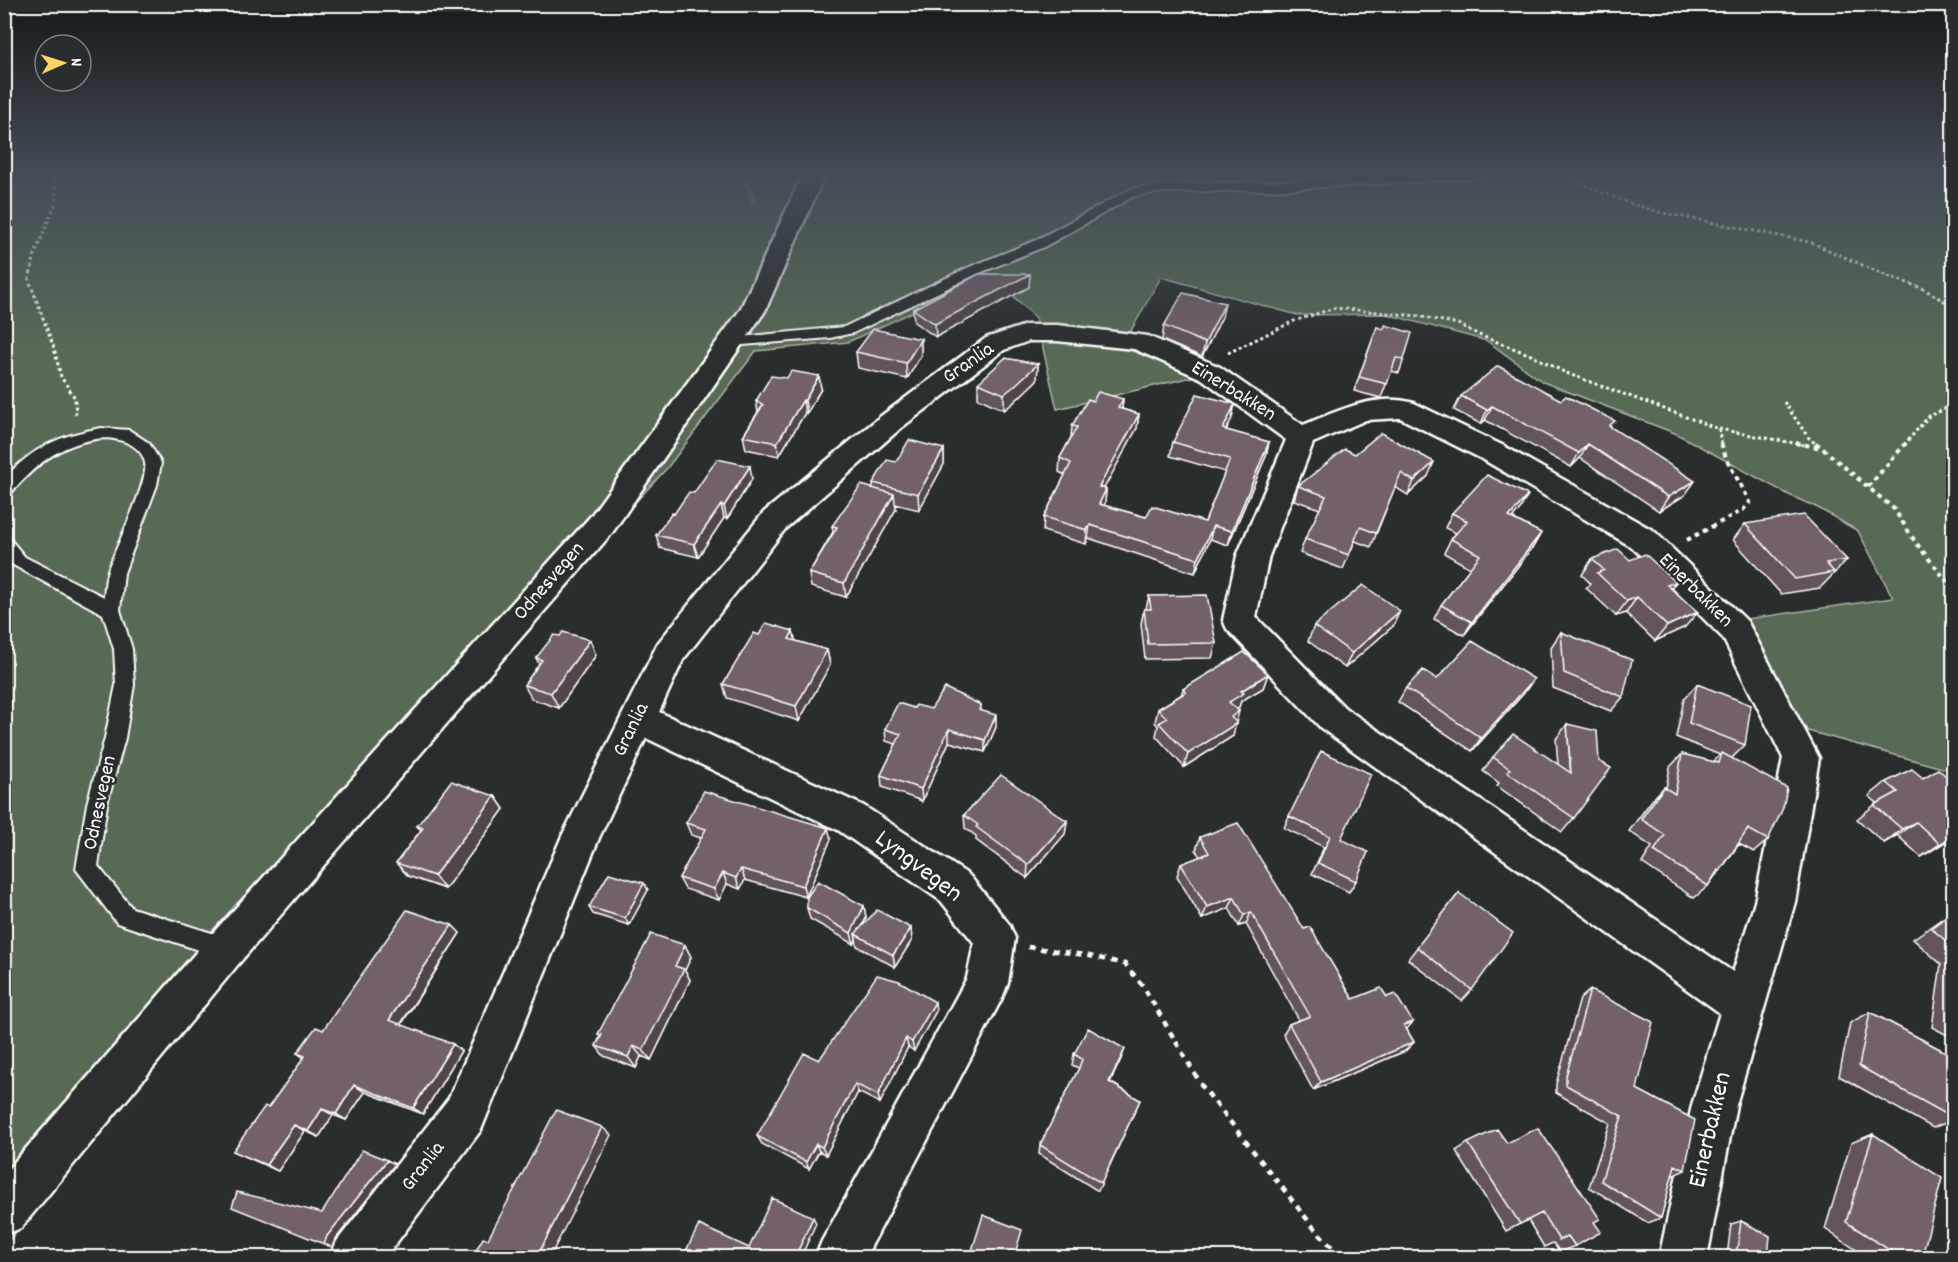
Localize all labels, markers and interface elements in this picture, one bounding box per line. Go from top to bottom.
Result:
north arrow [33,33,93,93]
text: N [64,58,87,67]
street label: Granlia [937,335,1002,393]
street label: Einerbakken [1185,354,1281,430]
street label: Odnesvegen [507,536,593,628]
street label: Einerbakken [1651,547,1739,635]
street label: Granlia [606,697,658,762]
street label: Odnesvegen [76,753,126,853]
street label: Lyngvegen [866,822,970,912]
street label: Einerbakken [1680,1068,1742,1192]
street label: Granlia [395,1135,454,1199]

